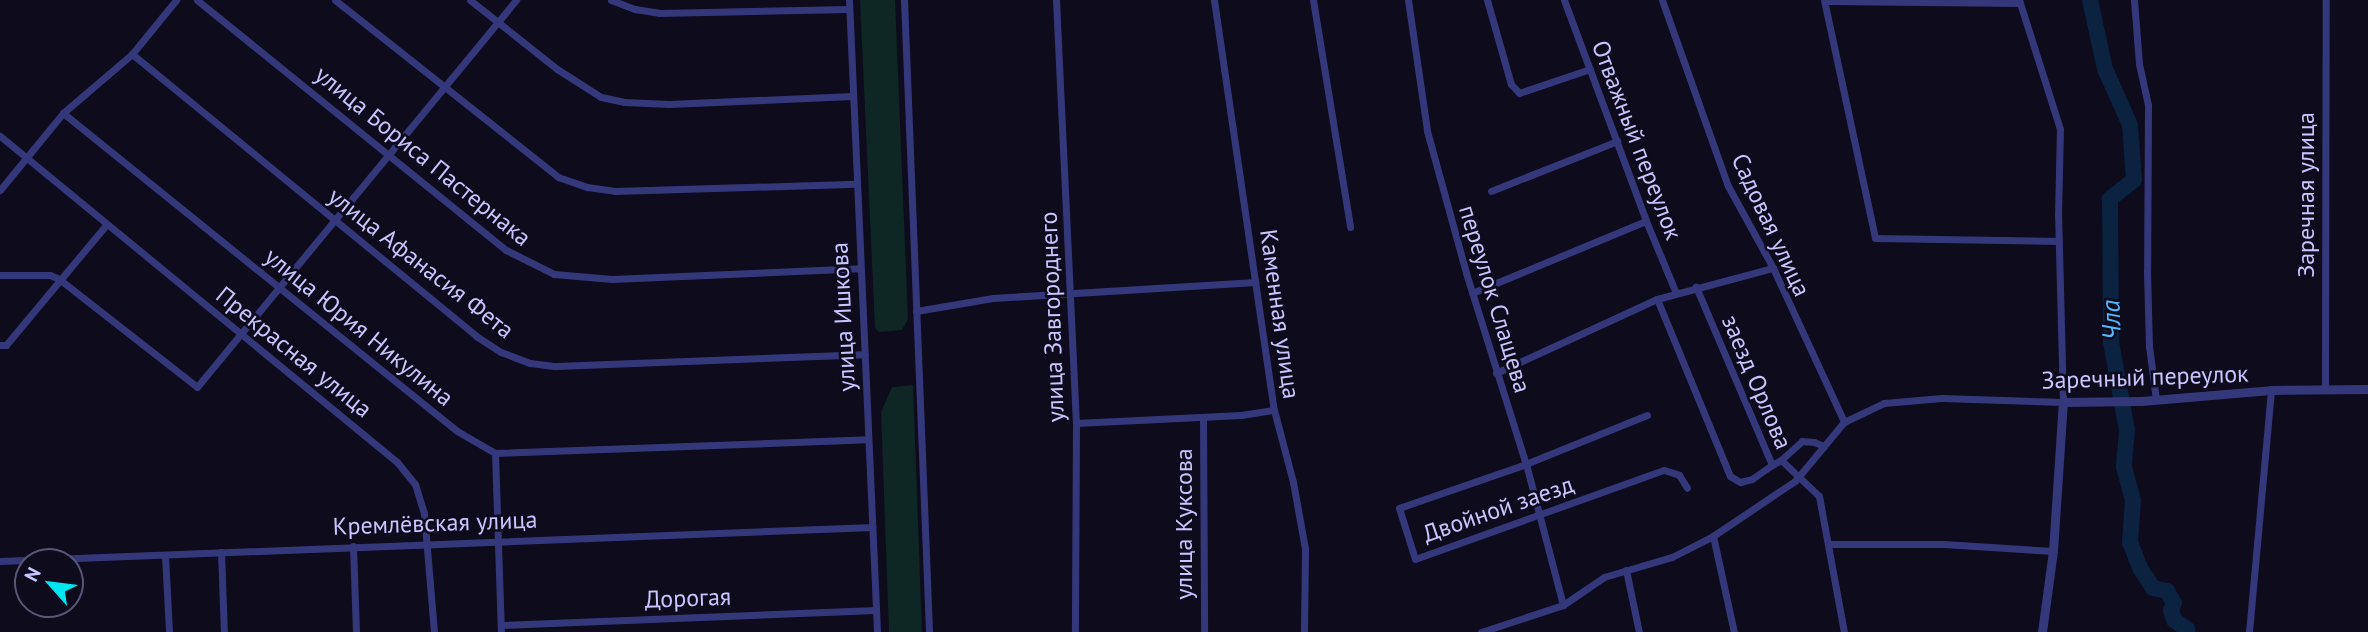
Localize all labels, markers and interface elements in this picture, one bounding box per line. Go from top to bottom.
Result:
street label: Отважный переулок [1586,36,1688,244]
street label: улица Бориса Пастернака [309,60,537,252]
street label: Заречная улица [2292,112,2320,278]
street label: Садовая улица [1725,149,1817,301]
street label: улица Афанасия Фета [322,181,520,345]
street label: переулок Слащева [1453,202,1537,396]
street label: улица Завгороднего [1034,211,1070,423]
street label: Каменная улица [1254,227,1306,401]
street label: улица Юрия Никулина [259,242,459,412]
street label: улица Ишкова [825,242,861,392]
street label: Прекрасная улица [210,280,378,424]
water label: Чла [2095,299,2127,341]
street label: заезд Орлова [1716,311,1798,453]
street label: Заречный переулок [2041,359,2249,395]
street label: улица Куксова [1170,448,1198,600]
street label: Двойной заезд [1419,470,1577,548]
street label: Кремлёвская улица [332,505,538,541]
north arrow [14,548,84,618]
text: N [19,563,46,585]
street label: Дорогая [644,582,732,614]

